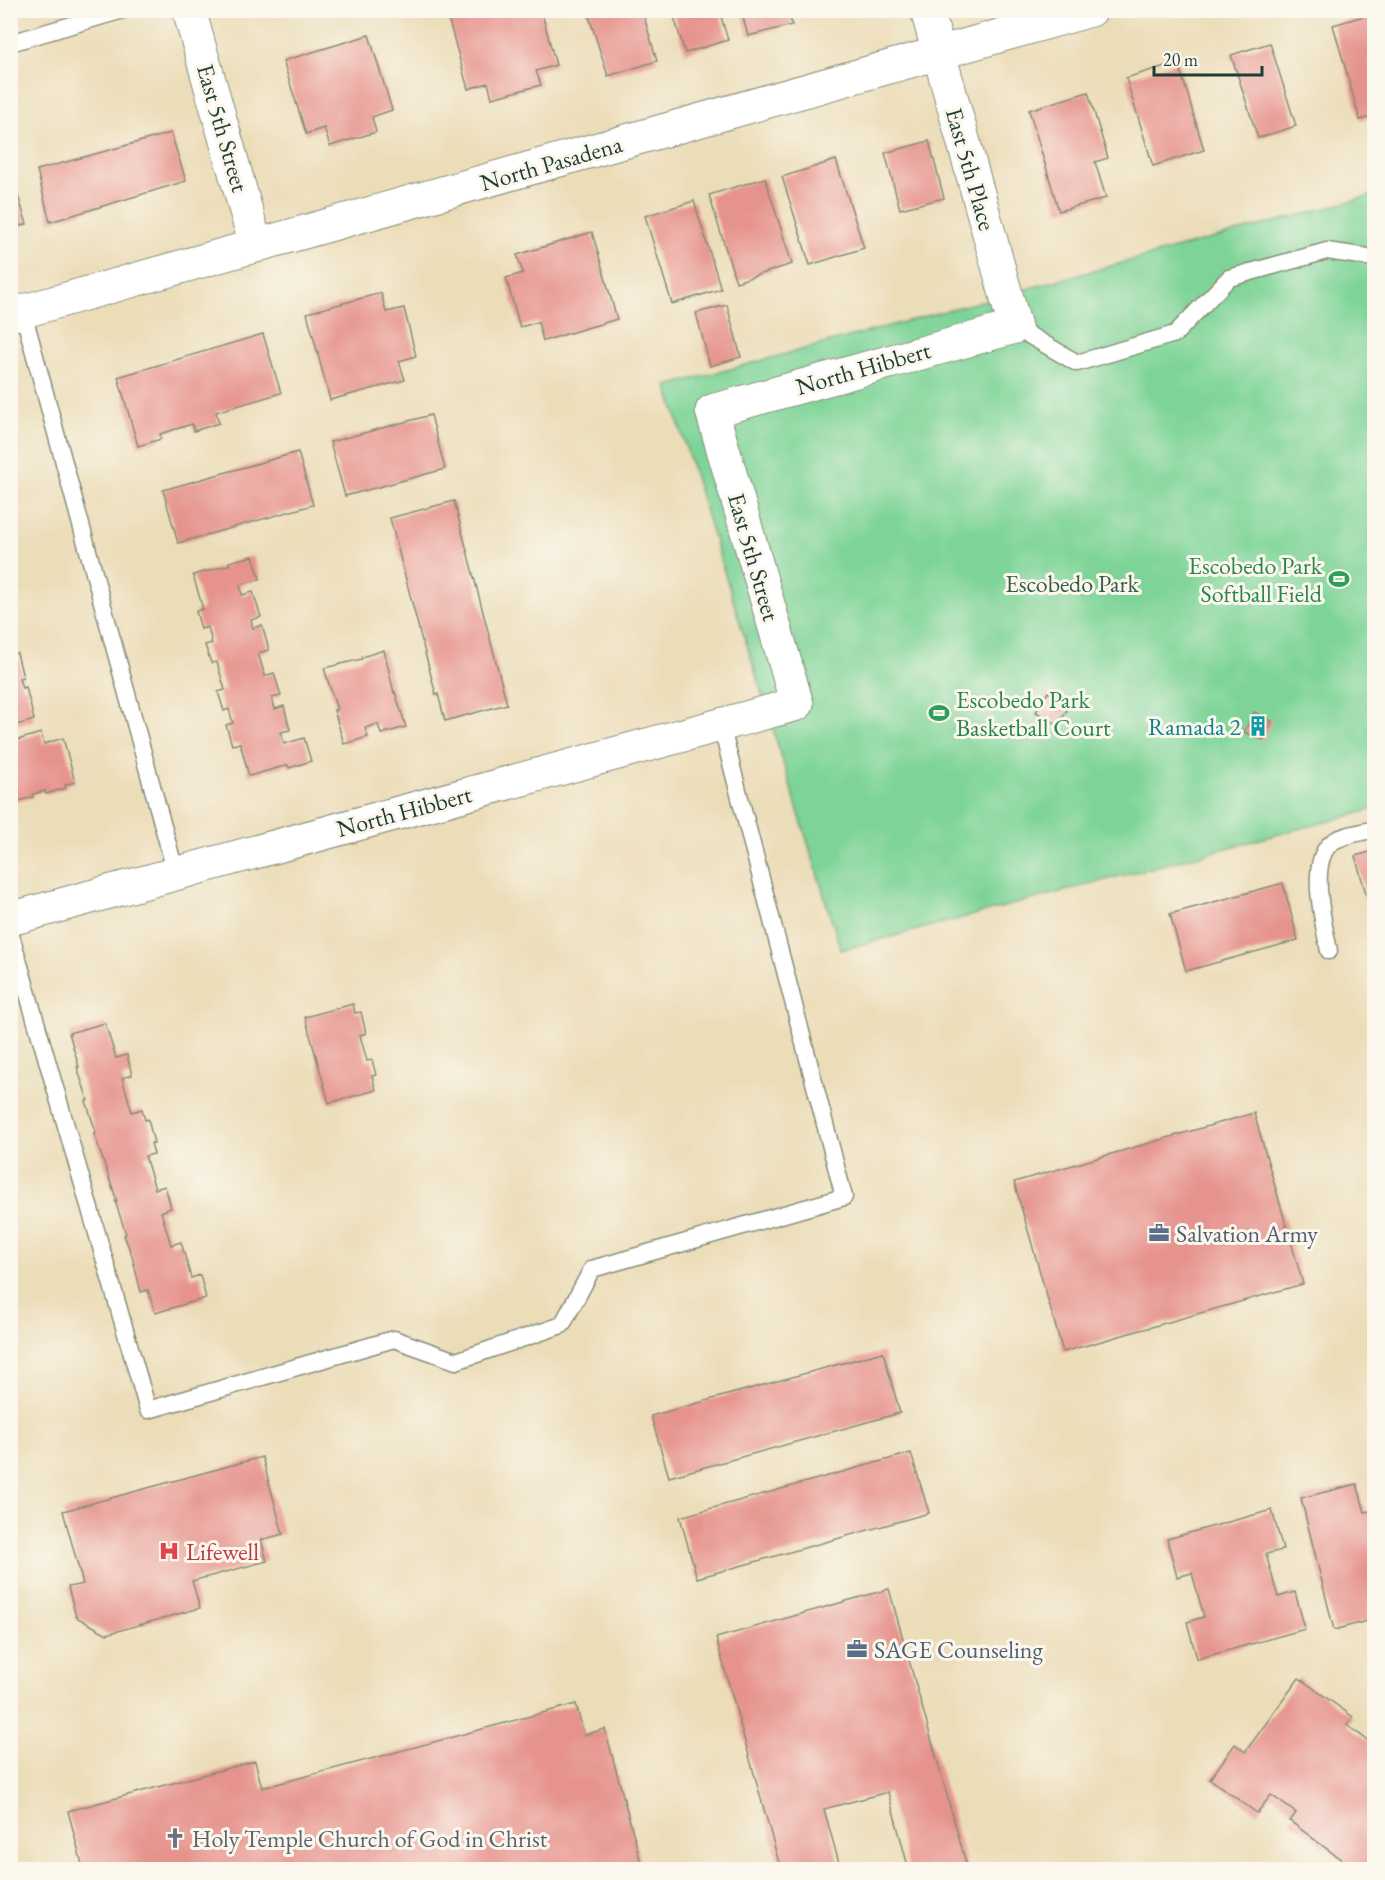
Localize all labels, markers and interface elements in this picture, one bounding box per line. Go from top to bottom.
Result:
scale bar [1154,39,1262,77]
text: 20 m [1163,48,1198,71]
street label: East 5th Street [190,61,256,196]
street label: East 5th Place [939,104,1003,234]
street label: North Pasadena [476,128,626,198]
street label: North Hibbert [792,334,934,402]
street label: East 5th Street [721,490,787,625]
place label: Escobedo Park Softball Field [1188,550,1323,609]
sports icon: Escobedo Park Softball Field [1327,567,1351,591]
park label: Escobedo Park [1005,568,1140,599]
place label: Escobedo Park Basketball Court [956,684,1111,743]
sports icon: Escobedo Park Basketball Court [927,701,951,725]
place label: Ramada 2 [1148,711,1241,742]
building icon: Ramada 2 [1246,714,1270,738]
street label: North Hibbert [333,778,475,844]
place label: Salvation Army [1176,1218,1318,1249]
office icon: Salvation Army [1147,1221,1171,1245]
place label: Lifewell [186,1536,259,1567]
hospital icon: Lifewell [157,1539,181,1563]
place label: SAGE Counseling [874,1634,1044,1665]
office icon: SAGE Counseling [845,1637,869,1661]
place label: Holy Temple Church of God in Christ [192,1823,548,1854]
church icon: Holy Temple Church of God in Christ [163,1826,187,1850]

